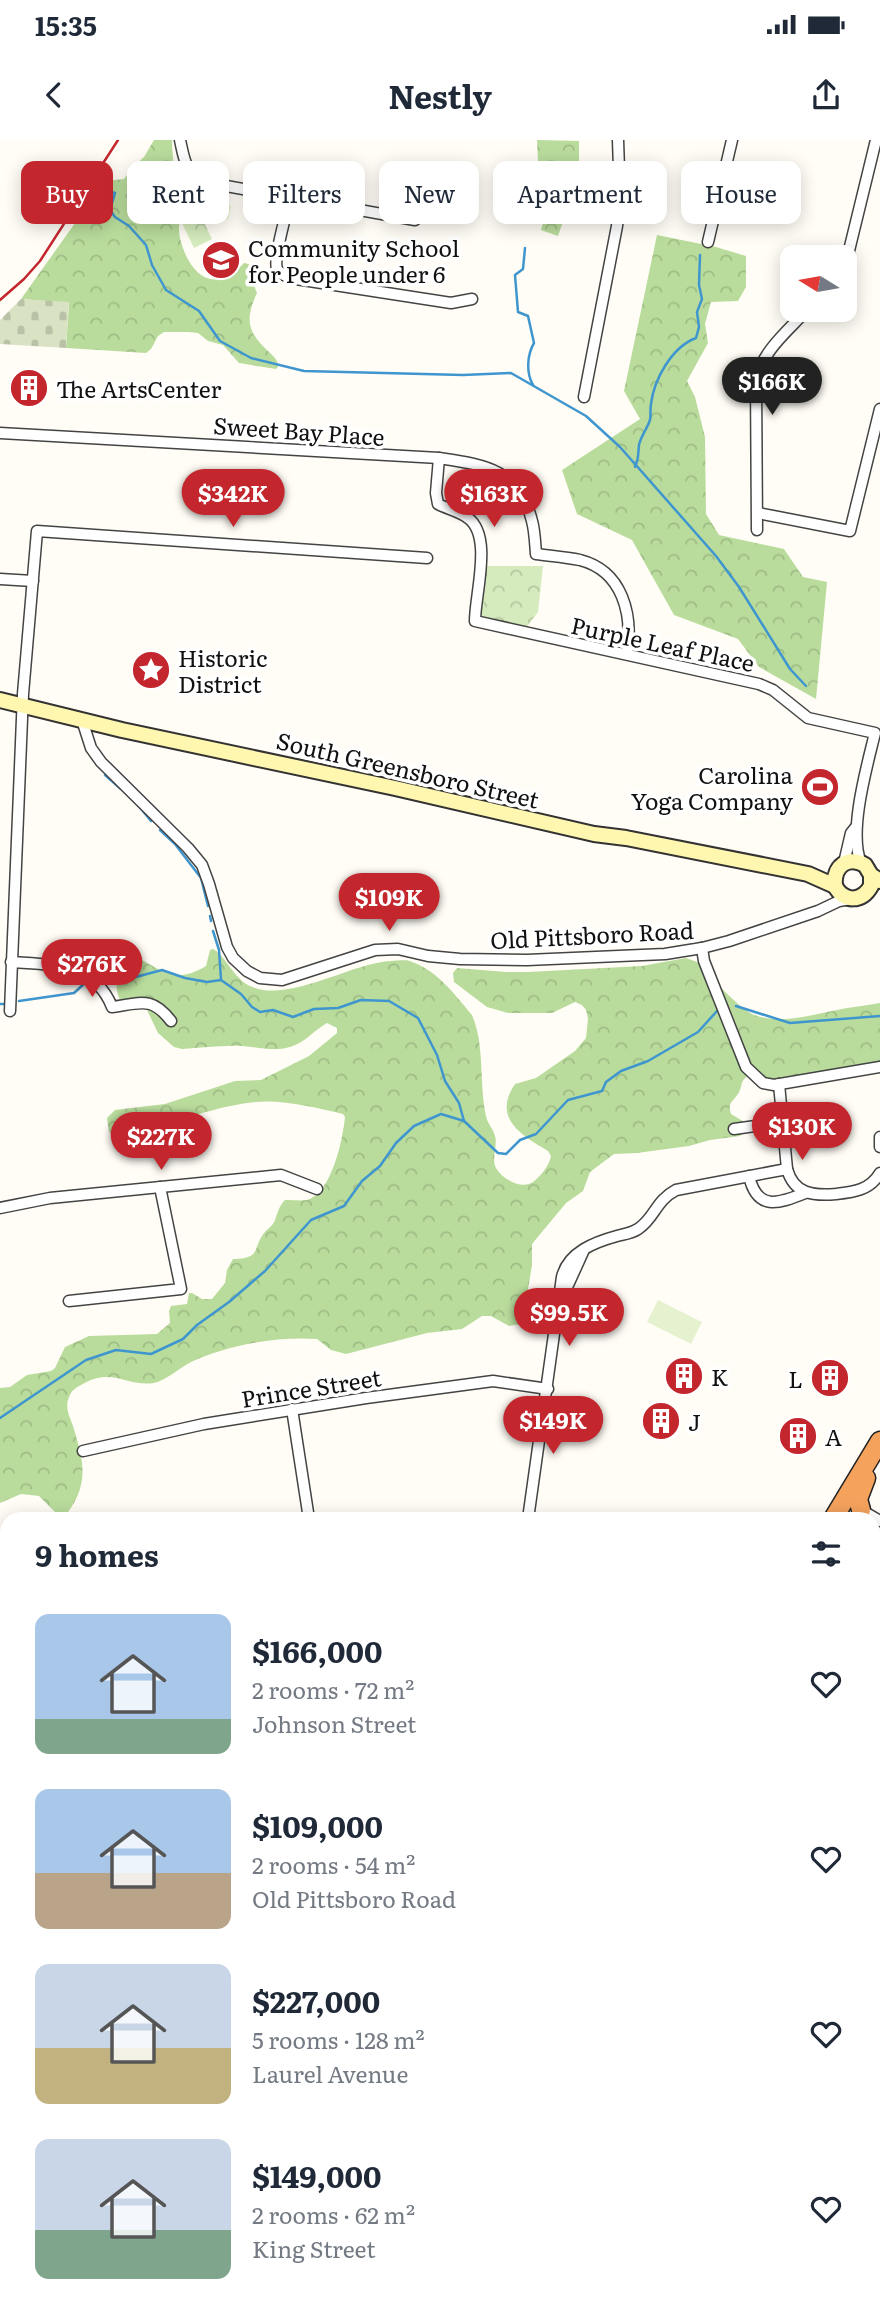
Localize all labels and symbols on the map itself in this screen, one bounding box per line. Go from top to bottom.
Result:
place label: Community School for People under 6 [248,230,460,290]
school or university icon: Community School for People under 6 [200,239,242,281]
north arrow [780,245,858,322]
pin: $166K [723,358,821,417]
building icon: The ArtsCenter [8,367,50,409]
place label: The ArtsCenter [56,371,222,405]
street label: Sweet Bay Place [212,407,386,453]
pin: $342K [184,470,282,529]
pin: $163K [445,470,543,529]
street label: Purple Leaf Place [568,607,758,679]
place label: Historic District [178,640,268,700]
place icon: Historic District [130,649,172,691]
street label: South Greensboro Street [273,722,543,816]
place label: Carolina Yoga Company [631,757,794,817]
sports icon: Carolina Yoga Company [799,766,841,808]
pin: $109K [340,874,438,933]
street label: Old Pittsboro Road [489,912,695,956]
pin: $276K [43,940,141,999]
pin: $130K [753,1102,851,1162]
pin: $227K [112,1112,210,1172]
pin: $99.5K [512,1288,626,1348]
building icon: K [663,1355,705,1397]
building icon: L [809,1357,851,1399]
street label: Prince Street [239,1359,384,1415]
place label: K [711,1359,728,1393]
place label: L [788,1361,803,1395]
pin: $149K [504,1396,602,1456]
building icon: J [640,1400,682,1442]
place label: J [688,1404,701,1438]
building icon: A [777,1415,819,1457]
place label: A [825,1419,842,1453]

